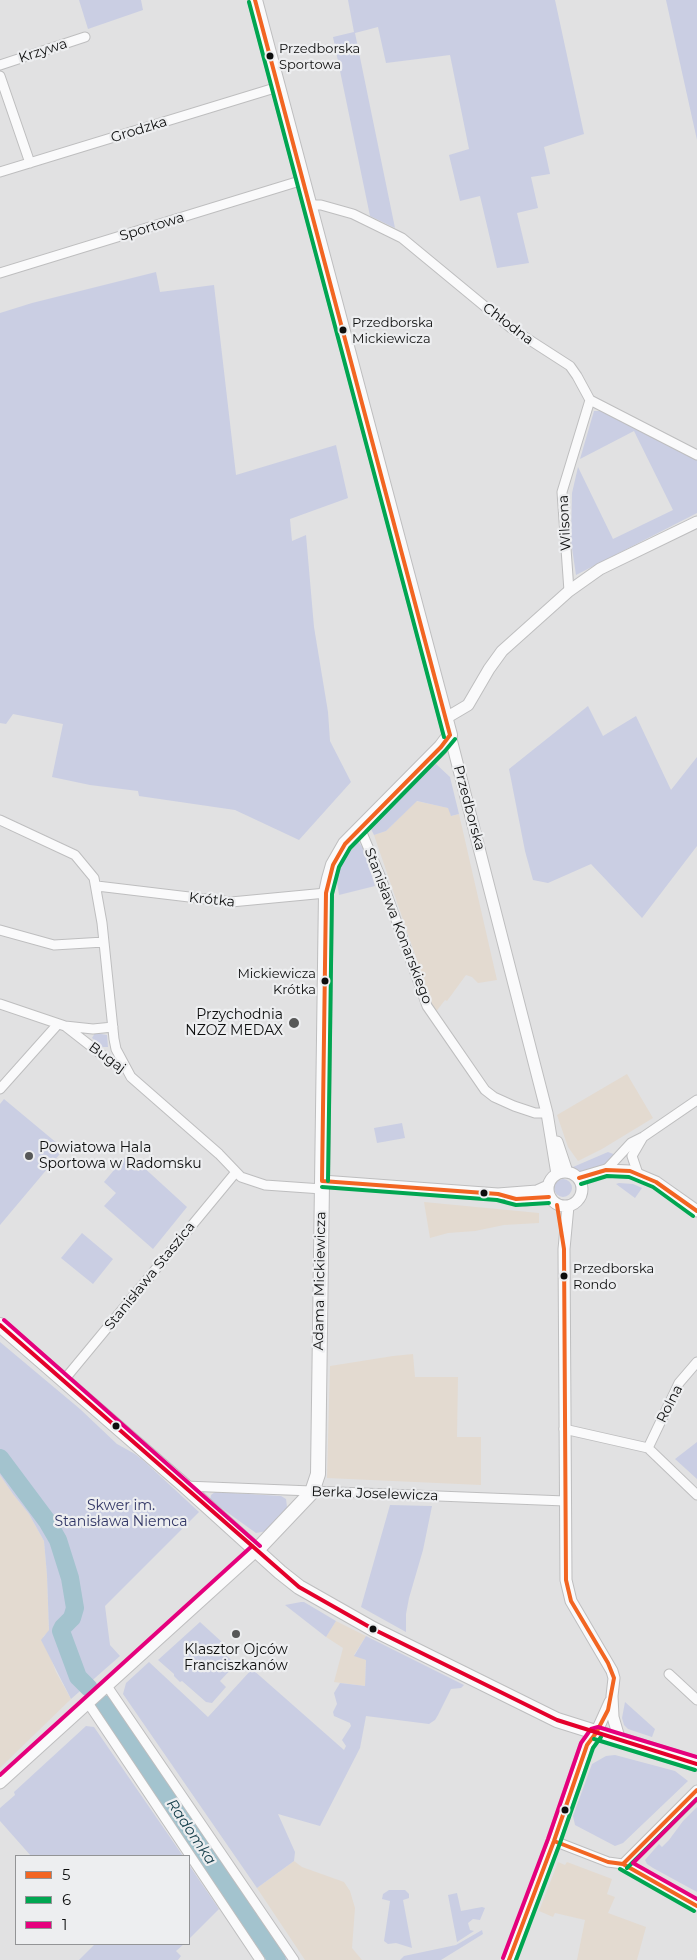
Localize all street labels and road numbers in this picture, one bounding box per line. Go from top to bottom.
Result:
street label: Krzywa [17,35,69,67]
street label: Grodzka [109,113,169,147]
street label: Sportowa [118,209,186,245]
street label: Chłodna [479,299,537,349]
street label: Wilsona [555,495,575,551]
street label: Przedborska [450,764,488,852]
street label: Stanisława Konarskiego [360,846,436,1006]
street label: Krótka [188,889,236,911]
street label: Bugaj [85,1039,129,1077]
street label: Adama Mickiewicza [310,1211,330,1351]
street label: Stanisława Staszica [101,1218,199,1334]
street label: Rolna [653,1382,687,1426]
street label: Berka Joselewicza [311,1483,439,1505]

